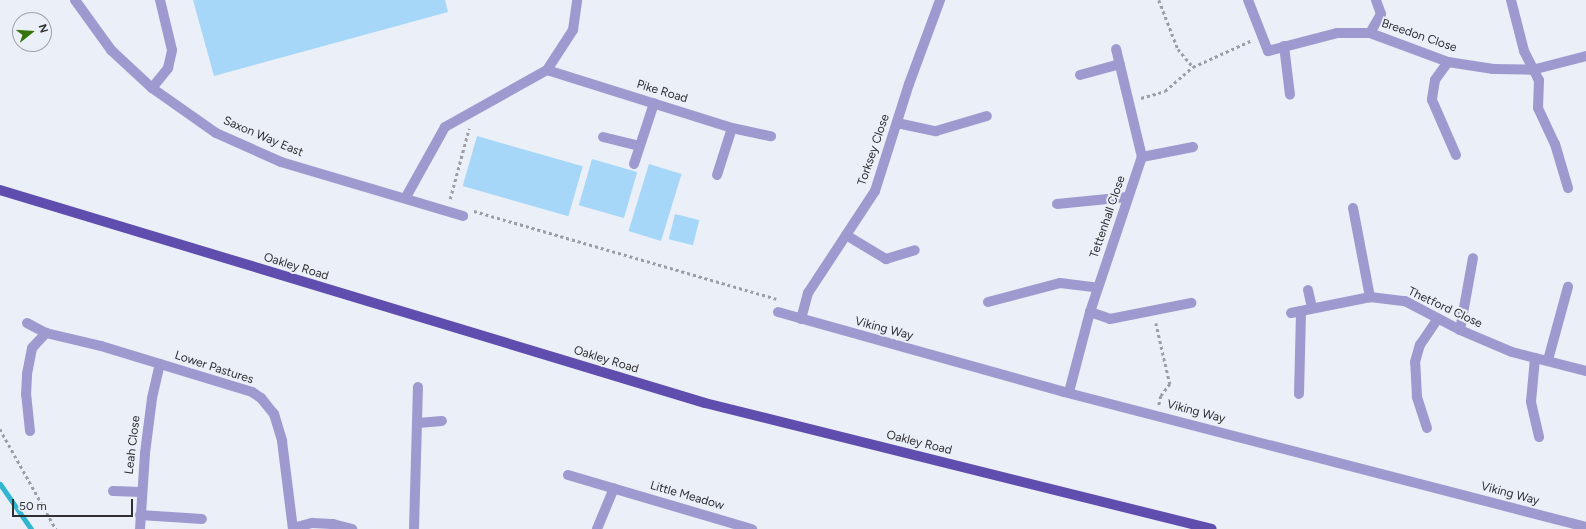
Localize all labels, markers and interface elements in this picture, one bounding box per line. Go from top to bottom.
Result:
north arrow [12,12,52,52]
street label: Breedon Close [1380,16,1458,56]
text: N [36,23,50,35]
street label: Pike Road [635,77,689,107]
street label: Torksey Close [855,112,893,188]
street label: Saxon Way East [221,114,305,160]
street label: Tettenhall Close [1087,174,1129,260]
street label: Oakley Road [262,250,330,284]
street label: Thetford Close [1406,285,1484,331]
street label: Viking Way [853,314,915,344]
street label: Oakley Road [572,343,640,377]
street label: Lower Pastures [173,349,255,387]
street label: Viking Way [1165,397,1227,427]
street label: Leah Close [122,415,144,475]
street label: Oakley Road [885,428,953,458]
street label: Little Meadow [648,479,726,513]
street label: Viking Way [1479,479,1541,509]
scale bar [14,491,135,517]
text: 50 m [19,499,47,513]

